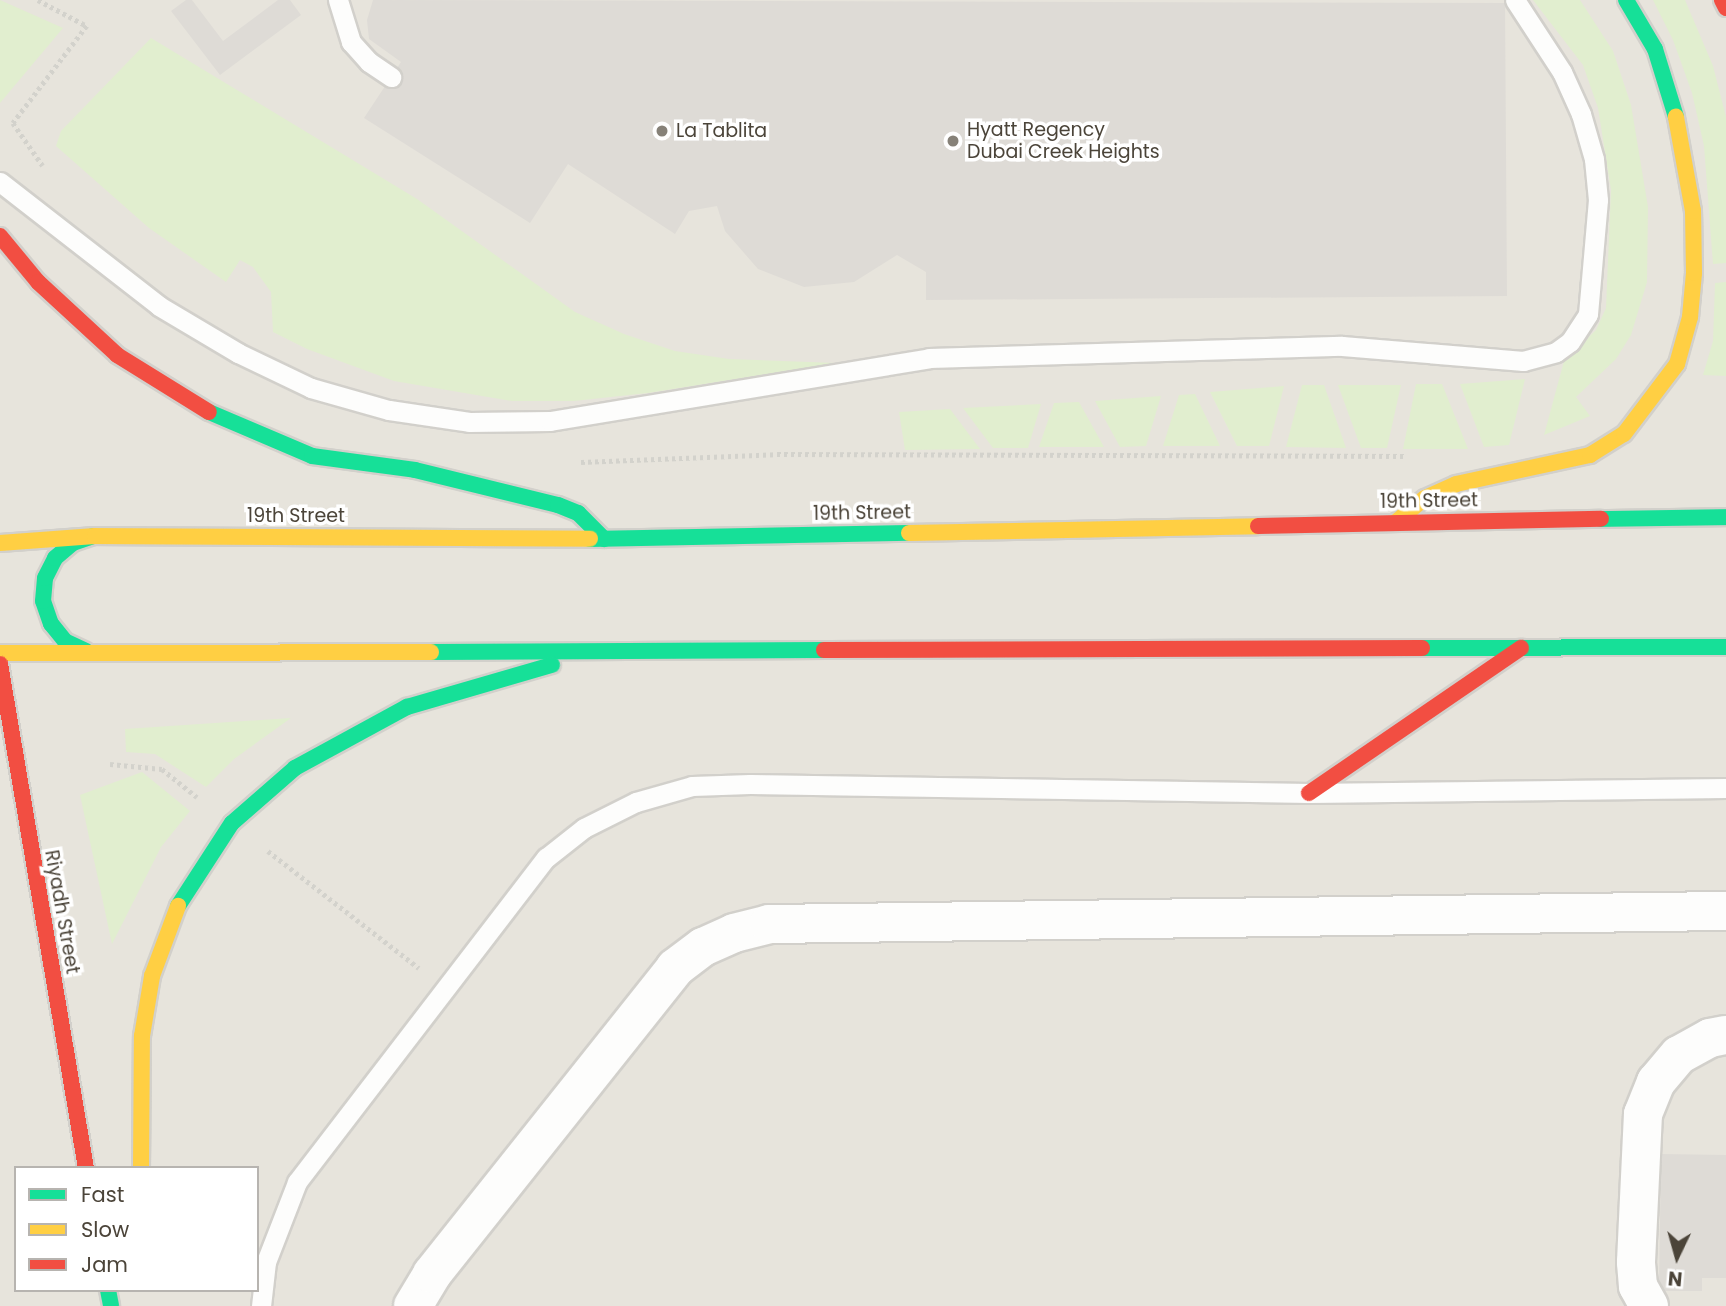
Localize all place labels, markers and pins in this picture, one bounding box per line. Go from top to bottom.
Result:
place label: Hyatt Regency Dubai Creek Heights [967,119,1160,163]
place label: La Tablita [676,120,767,142]
marker: La Tablita [654,123,670,139]
marker: Hyatt Regency Dubai Creek Heights [945,133,961,149]

